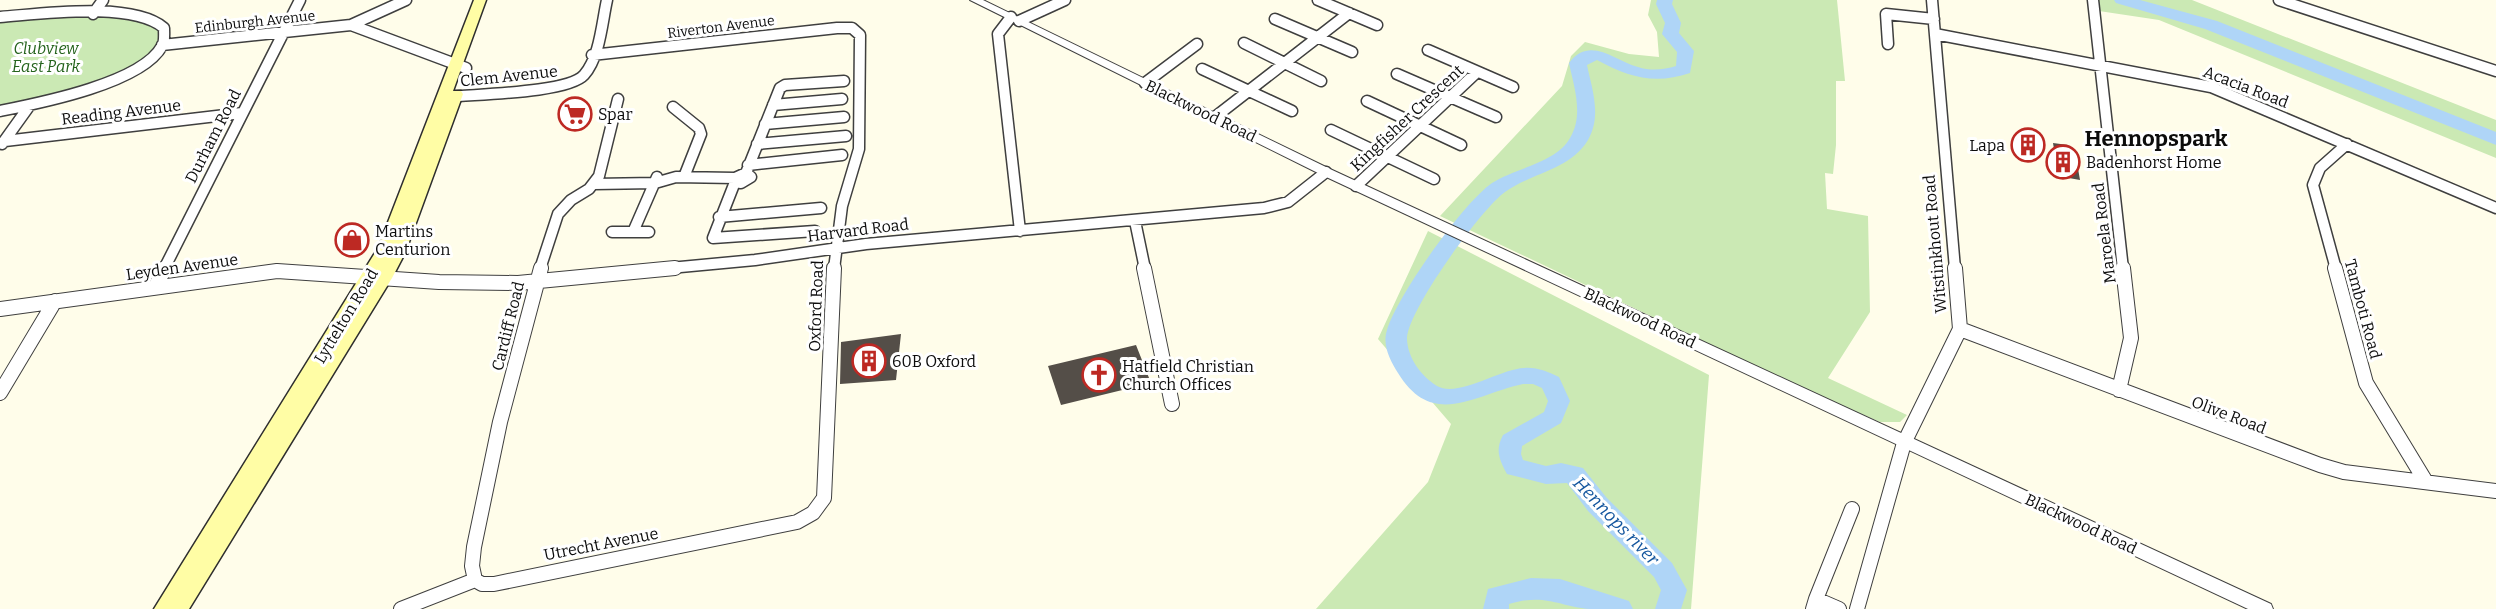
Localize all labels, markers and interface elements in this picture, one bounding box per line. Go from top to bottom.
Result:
street label: Edinburgh Avenue [194,7,316,37]
street label: Riverton Avenue [667,12,775,42]
park label: Clubview East Park [12,39,81,76]
street label: Clem Avenue [459,61,559,91]
street label: Kingfisher Crescent [1347,61,1468,175]
street label: Acacia Road [2201,62,2292,112]
street label: Blackwood Road [1142,76,1260,146]
street label: Durham Road [181,85,245,186]
street label: Reading Avenue [60,95,182,129]
supermarket icon: Spar [557,96,593,132]
place label: Spar [598,105,632,124]
district label: Hennopspark [2084,125,2228,152]
building icon: Lapa [2010,127,2046,163]
place label: Lapa [1969,136,2005,155]
building icon: Badenhorst Home [2045,144,2081,180]
place label: Badenhorst Home [2086,153,2221,172]
street label: Witstinkhout Road [1919,173,1951,314]
street label: Maroela Road [2088,181,2120,284]
street label: Harvard Road [806,214,910,246]
shop icon: Martins Centurion [334,222,370,258]
place label: Martins Centurion [375,222,450,259]
street label: Leyden Avenue [125,250,239,284]
street label: Tamboti Road [2341,257,2386,361]
street label: Oxford Road [805,259,827,352]
street label: Lyttelton Road [310,265,382,367]
street label: Cardiff Road [488,279,528,373]
street label: Blackwood Road [1581,284,1699,352]
building icon: 60B Oxford [851,343,887,379]
place label: 60B Oxford [892,352,977,371]
church icon: Hatfield Christian Church Offices [1081,357,1117,393]
place label: Hatfield Christian Church Offices [1122,357,1254,394]
street label: Olive Road [2189,392,2270,438]
water label: Hennops river [1568,472,1664,570]
street label: Blackwood Road [2022,490,2140,558]
street label: Utrecht Avenue [542,524,660,564]

